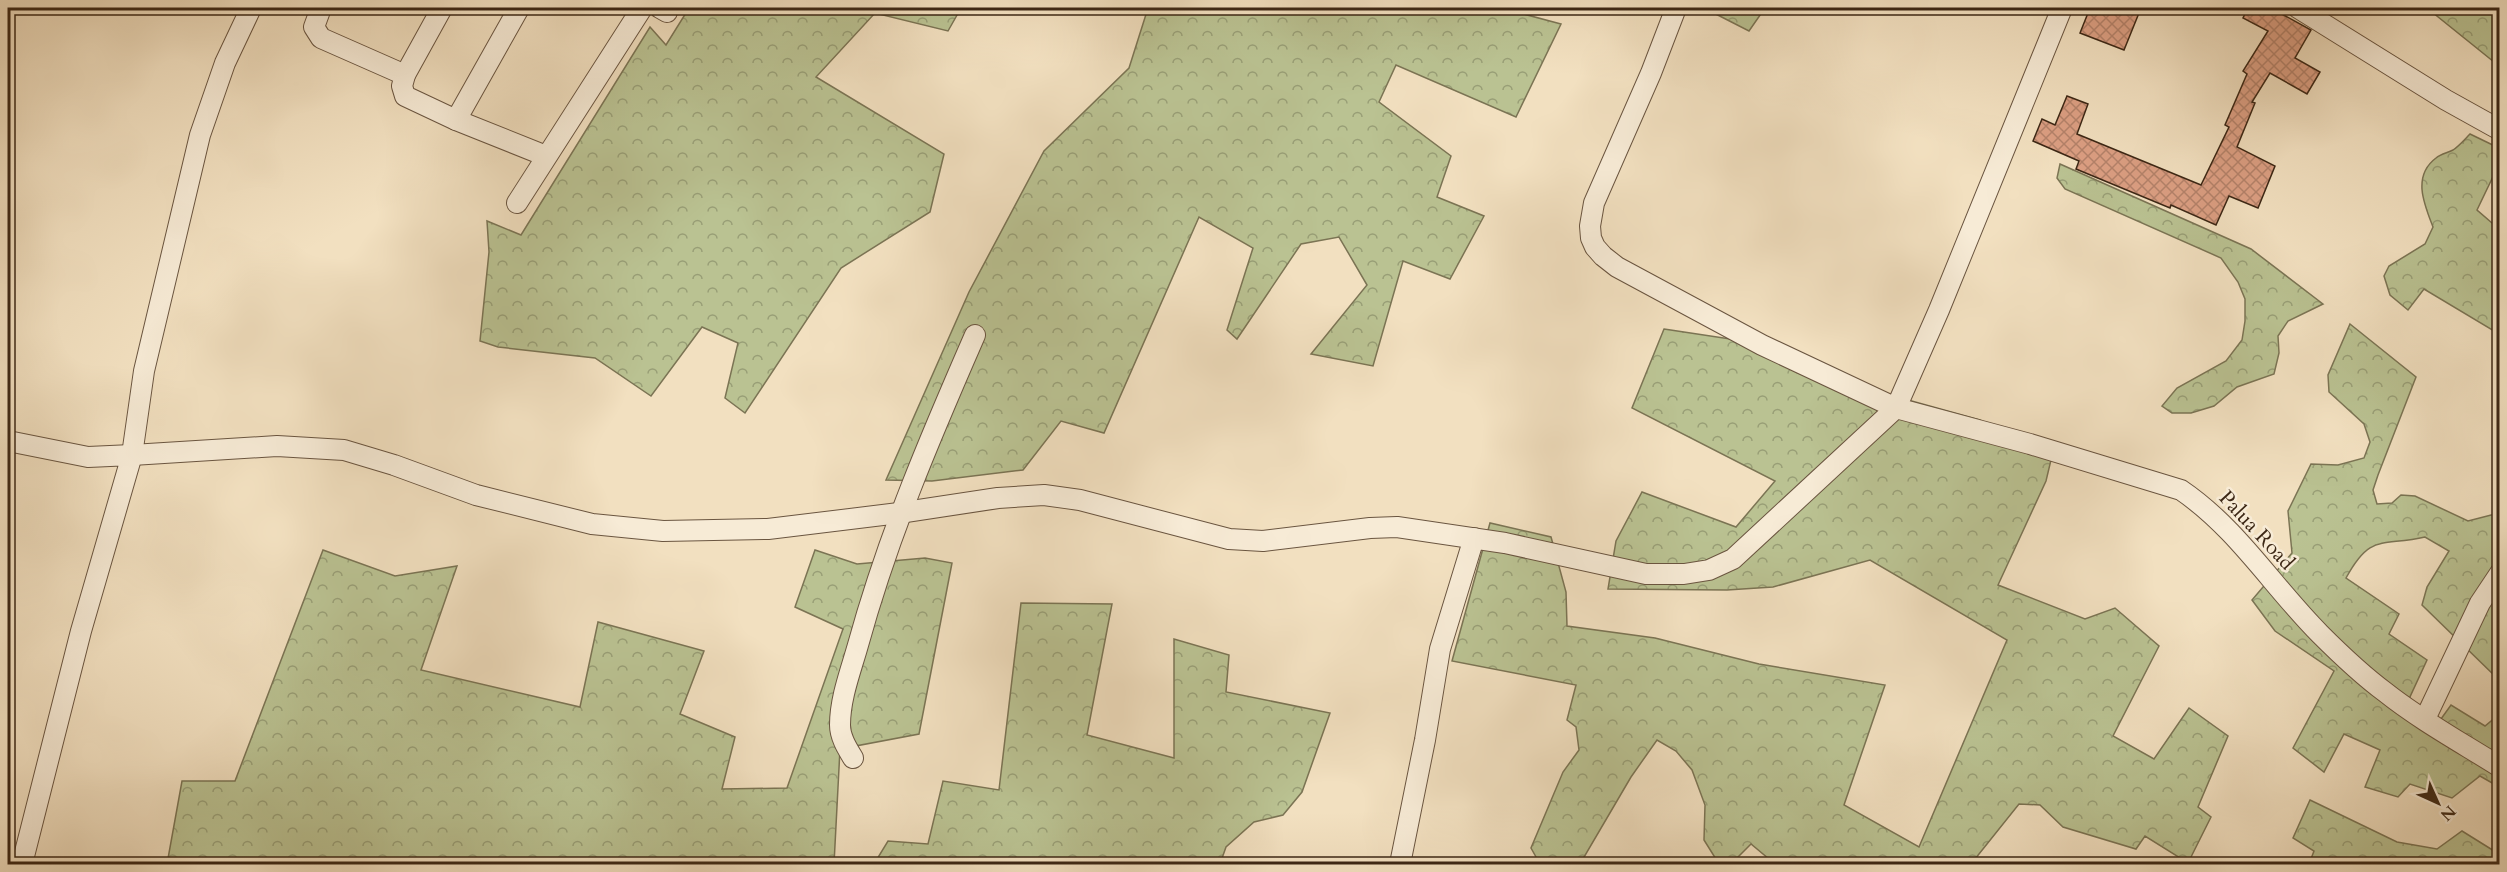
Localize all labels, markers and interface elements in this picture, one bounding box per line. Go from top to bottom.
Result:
street label: Palua Road [2212,484,2301,577]
north arrow [2408,773,2468,833]
text: N [2435,800,2461,826]

